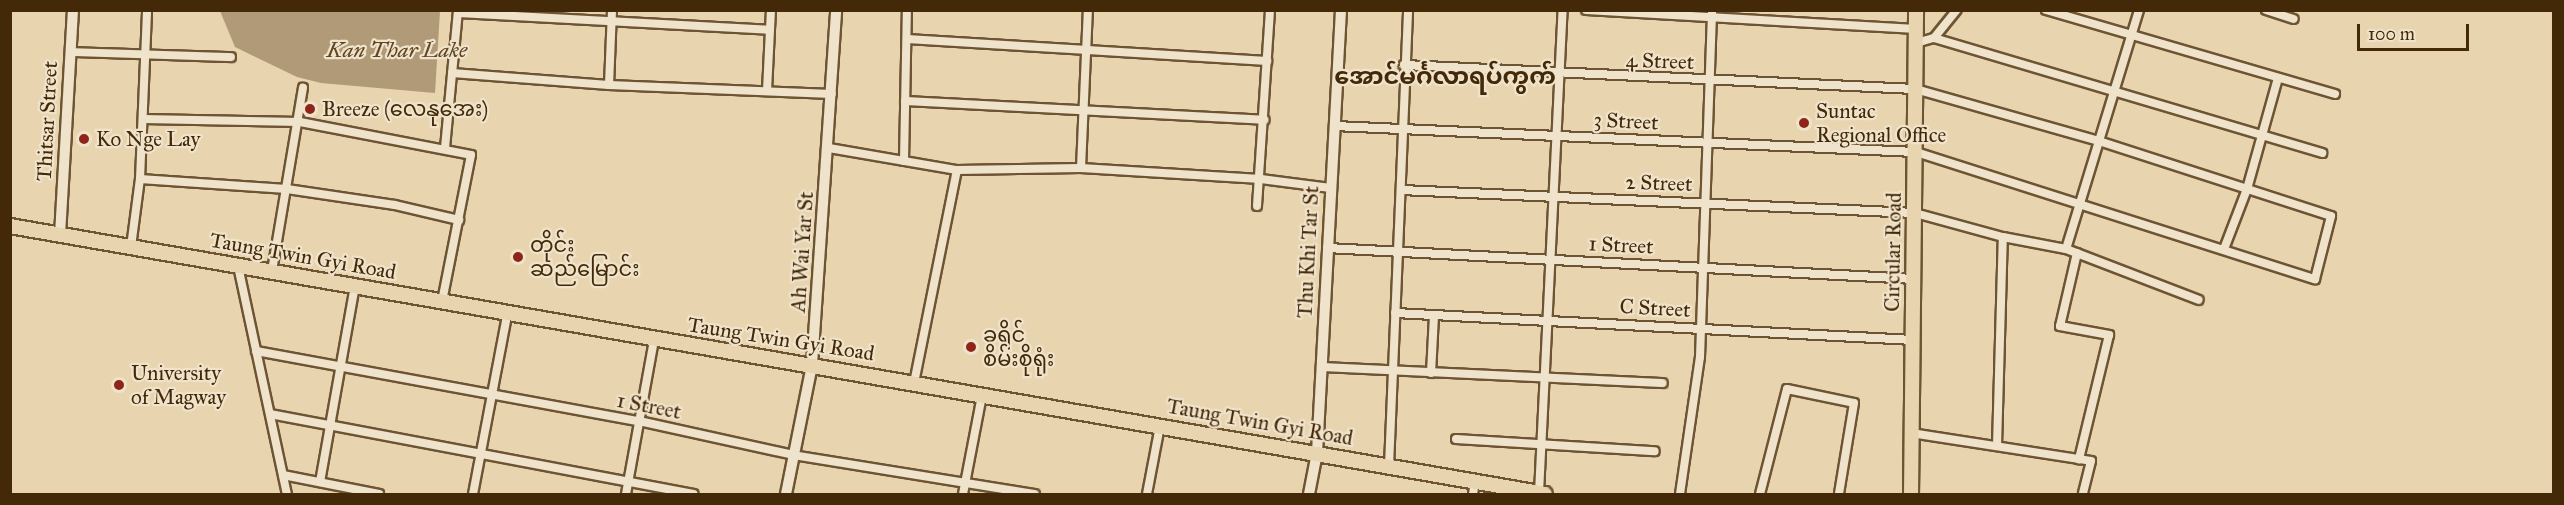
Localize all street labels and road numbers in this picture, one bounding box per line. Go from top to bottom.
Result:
street label: 4 Street [1625,47,1695,75]
street label: Thitsar Street [31,60,63,182]
street label: 3 Street [1593,107,1659,135]
street label: 2 Street [1625,169,1693,197]
street label: Thu Khi Tar St [1292,185,1324,319]
street label: Ah Wai Yar St [785,191,819,313]
street label: Circular Road [1879,192,1907,312]
street label: Taung Twin Gyi Road [208,227,398,285]
street label: 1 Street [1588,231,1654,259]
street label: C Street [1619,294,1691,322]
street label: Taung Twin Gyi Road [686,312,876,366]
street label: 1 Street [615,387,683,425]
street label: Taung Twin Gyi Road [1165,393,1355,451]

